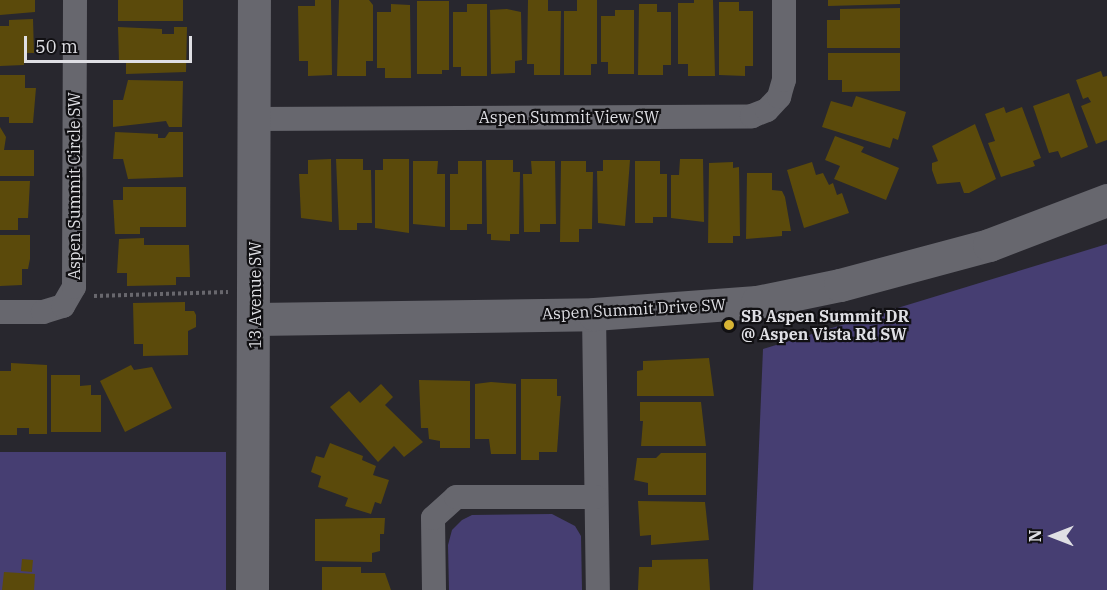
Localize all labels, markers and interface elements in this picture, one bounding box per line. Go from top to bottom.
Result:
scale bar [27,24,195,62]
text: 50 m [35,35,78,58]
street label: Aspen Summit Circle SW [64,92,84,280]
street label: Aspen Summit View SW [479,107,659,127]
street label: 13 Avenue SW [245,241,265,349]
street label: Aspen Summit Drive SW [541,295,727,323]
place label: SB Aspen Summit DR @ Aspen Vista Rd SW [741,306,909,344]
marker: SB Aspen Summit DR @ Aspen Vista Rd SW [722,318,736,332]
north arrow [1023,506,1083,566]
text: N [1025,530,1045,542]

